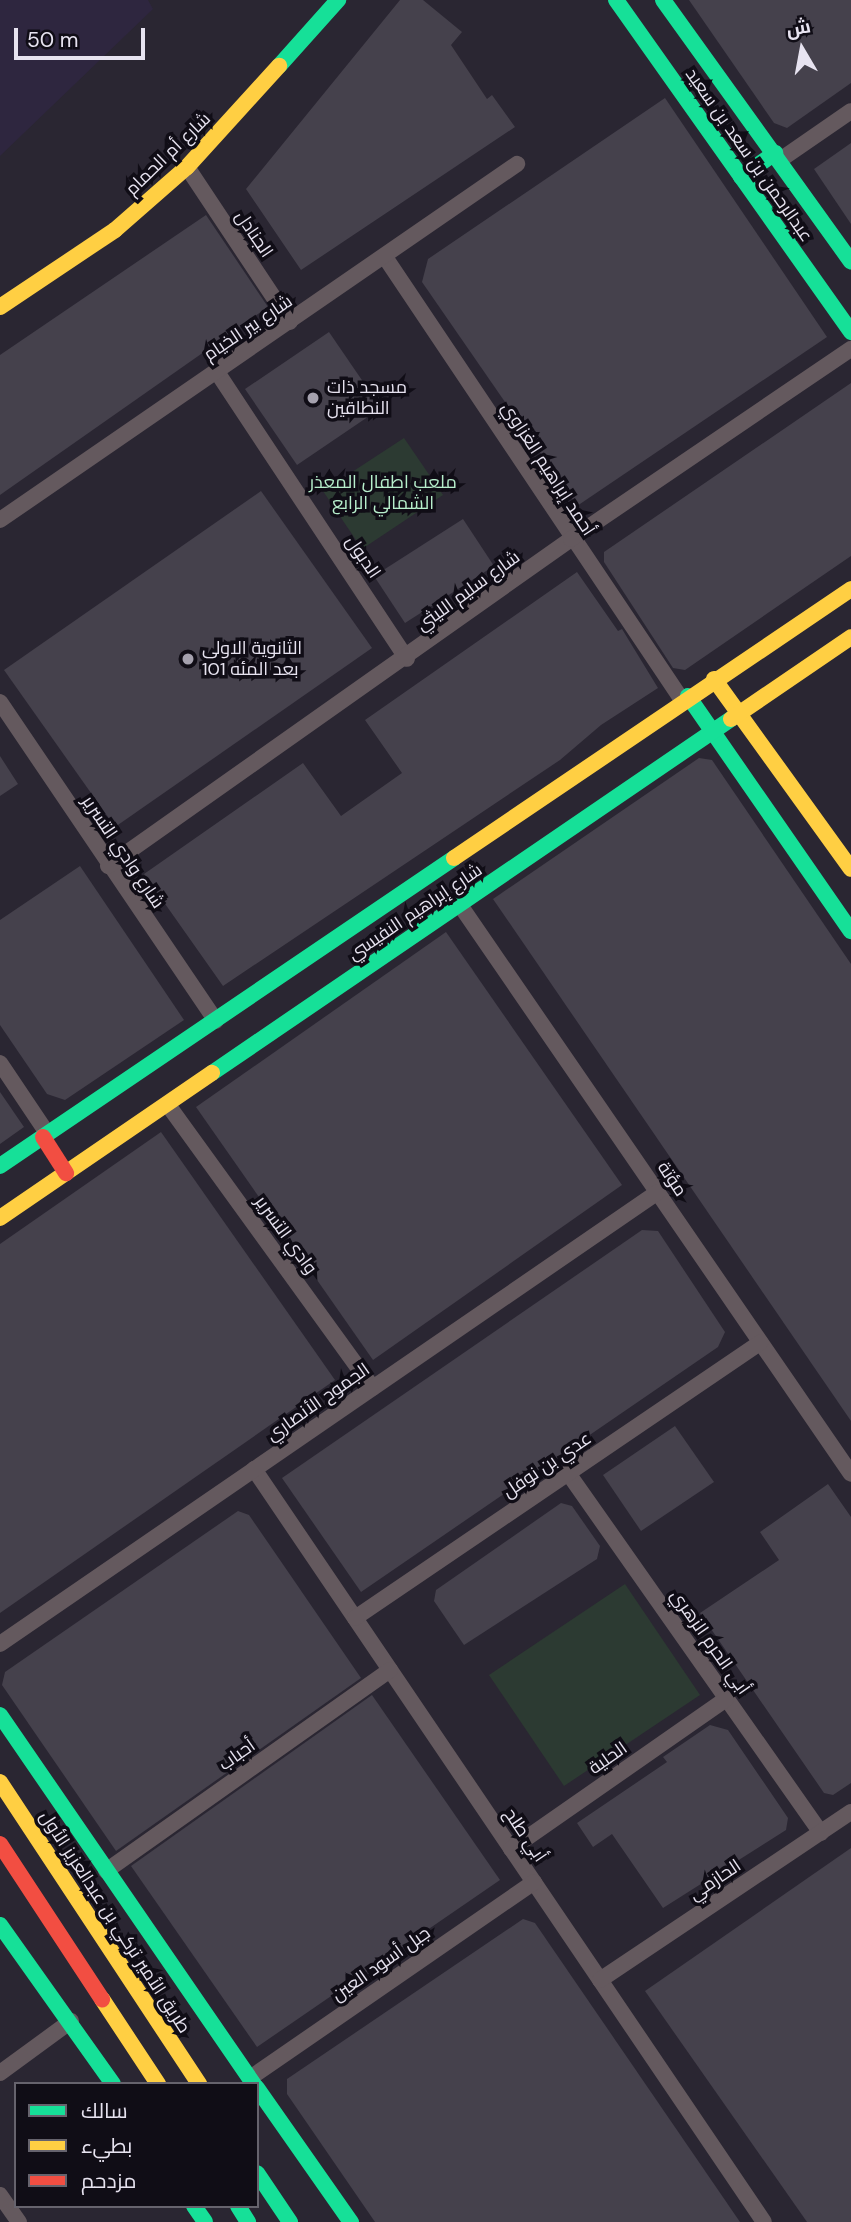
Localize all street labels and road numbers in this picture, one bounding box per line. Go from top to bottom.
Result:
street label: عبدالرحمن بن سعد بن سعيد [681,64,817,246]
street label: شارع أم الحمام [121,108,215,200]
street label: الجنادل [231,206,277,262]
street label: شارع بير الخيام [199,290,297,366]
street label: أحمد إبراهيم الغزاوي [497,398,599,540]
street label: الدبول [341,532,385,582]
street label: شارع سليم الليثي [412,546,524,636]
street label: شارع وادي التسرير [77,792,169,912]
street label: شارع إبراهيم النفيسي [344,859,486,965]
street label: مؤتة [653,1158,691,1200]
street label: وادي التسرير [250,1192,322,1278]
street label: الجموح الأنصاري [262,1358,374,1446]
street label: عدي بن نوفل [499,1428,595,1502]
street label: أبي الحرم الزهري [666,1585,754,1699]
street label: أحباب [215,1735,259,1775]
street label: الحلية [585,1737,631,1779]
street label: أبي طلح [499,1804,551,1866]
street label: طريق الأمير تركي بن عبدالعزيز الأول [35,1807,195,2037]
street label: الحازمي [685,1855,745,1905]
street label: جبل أسود العين [328,1922,434,2006]

